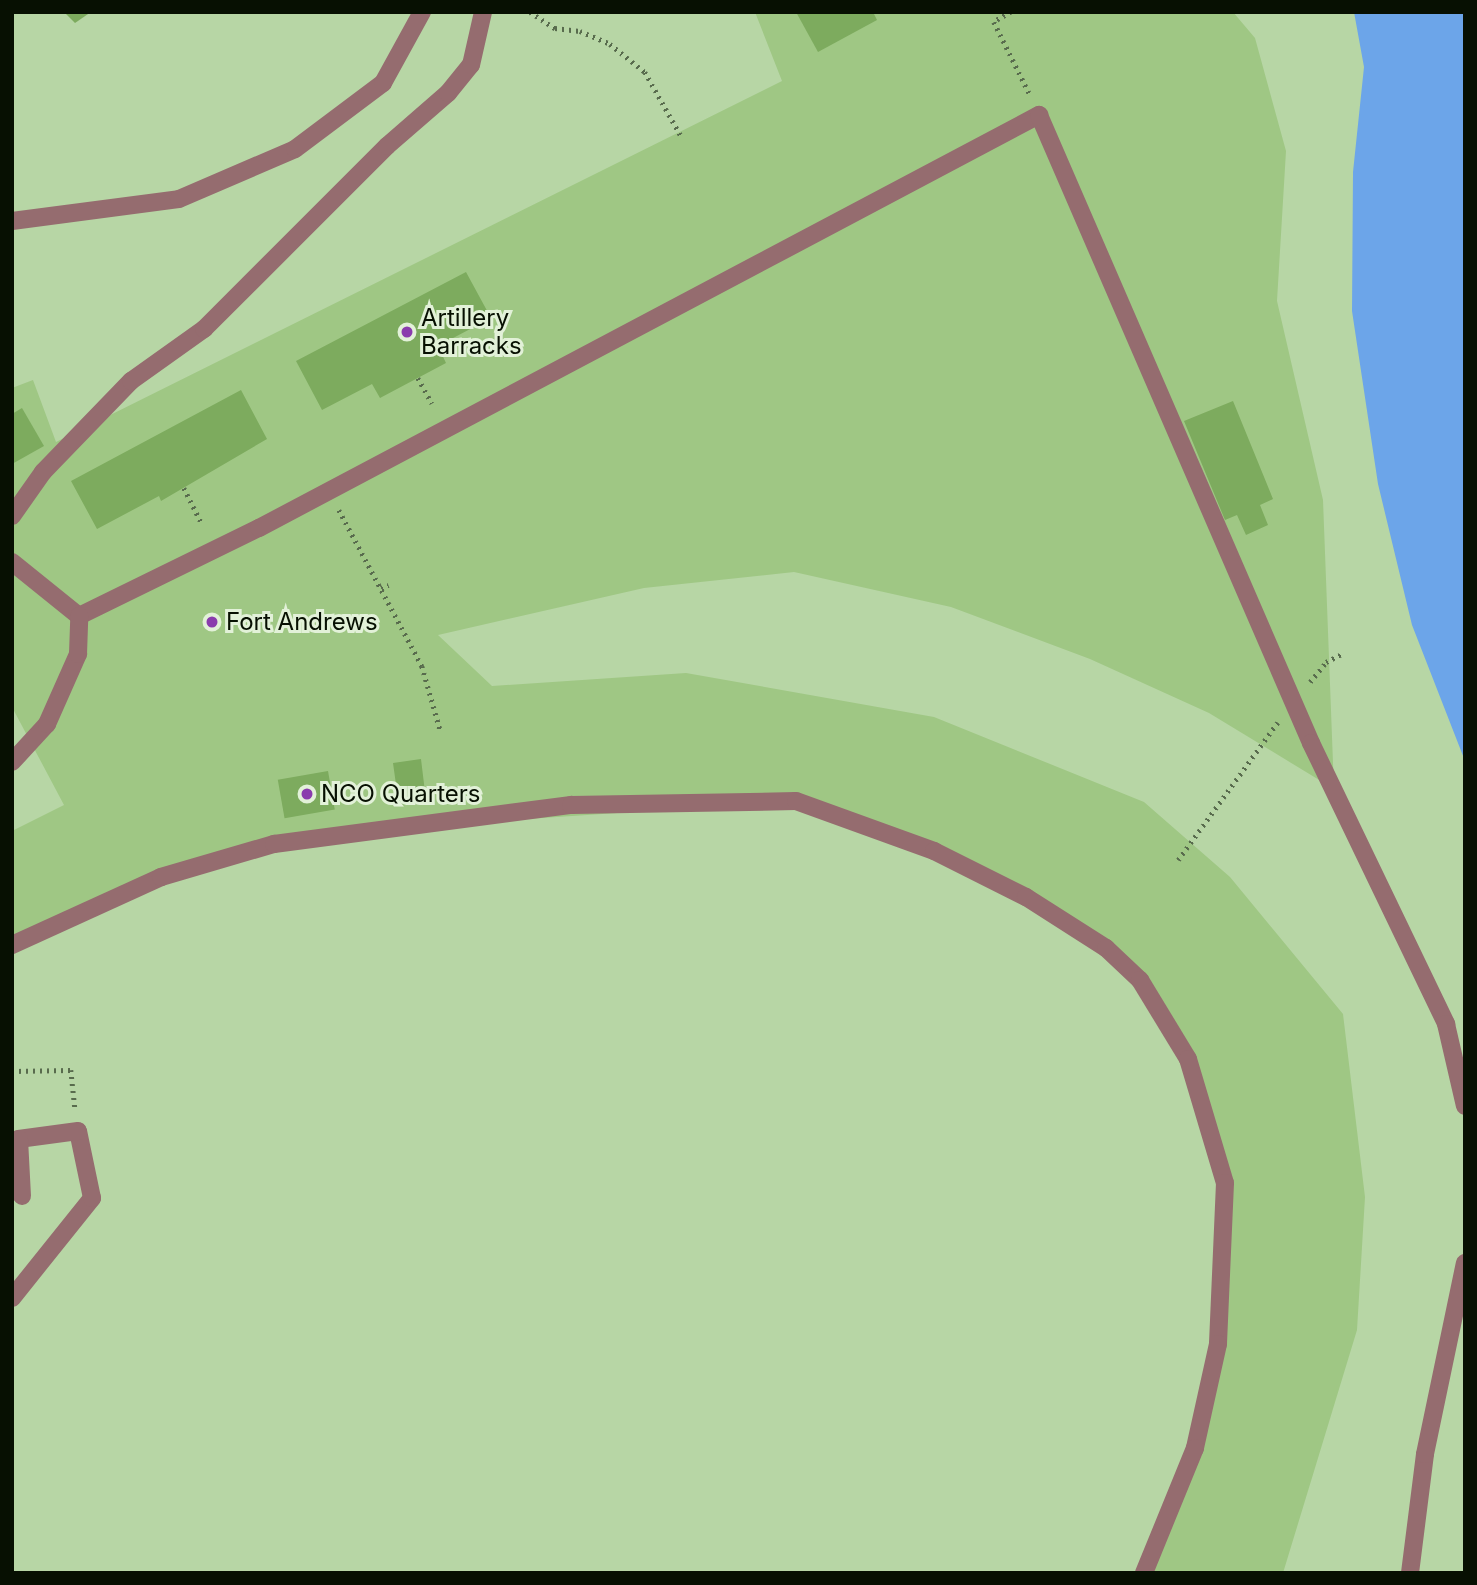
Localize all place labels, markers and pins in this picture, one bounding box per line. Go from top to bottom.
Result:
place label: Artillery Barracks [421,304,522,360]
marker: Artillery Barracks [399,324,415,340]
place label: Fort Andrews [226,608,378,636]
marker: Fort Andrews [204,614,220,630]
place label: NCO Quarters [321,780,480,808]
marker: NCO Quarters [299,786,315,802]

